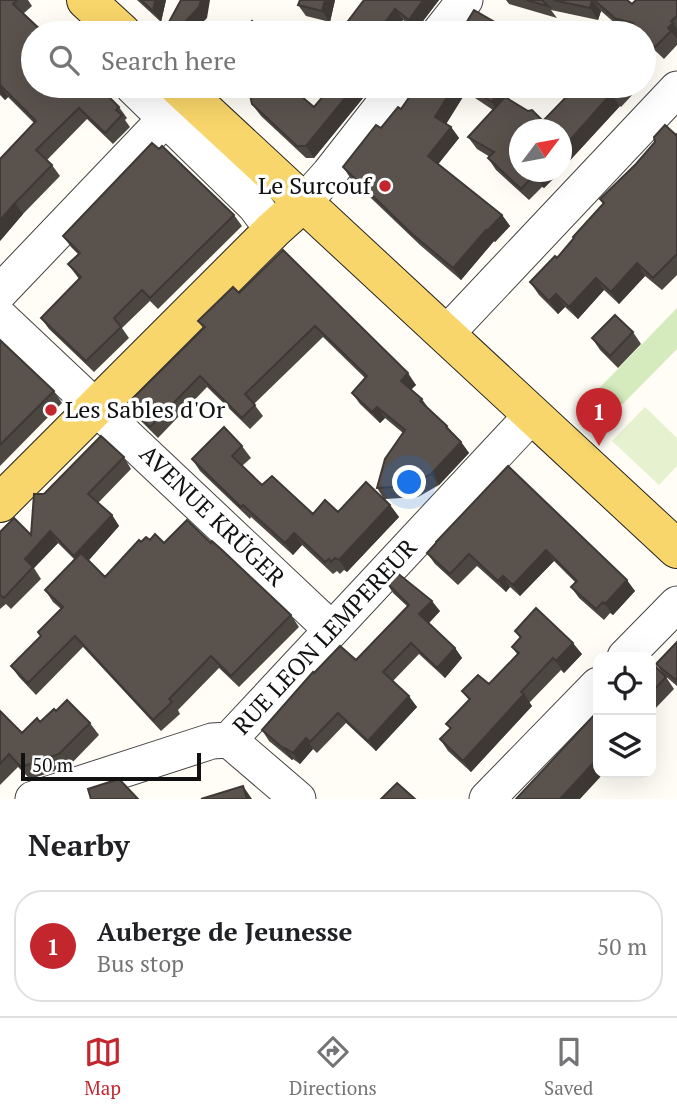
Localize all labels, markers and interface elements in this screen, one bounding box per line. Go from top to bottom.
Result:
search box [21,21,656,98]
icon: search [45,41,83,79]
text: Search here [101,43,236,77]
north arrow [509,119,572,182]
place label: Le Surcouf [258,169,373,201]
marker: Le Surcouf [377,178,393,194]
pin: 1 [576,388,622,446]
place label: Les Sables d'Or [65,393,226,425]
marker: Les Sables d'Or [43,402,59,418]
street label: AVENUE KRÜGER [133,438,293,593]
your location [392,465,426,499]
street label: RUE LEON LEMPEREUR [225,531,424,741]
map controls [593,652,656,778]
button: locate [593,652,656,715]
button: layers [593,715,656,778]
scale bar [21,750,201,782]
text: 50 m [32,752,73,777]
text: Nearby [28,825,130,865]
text: Auberge de Jeunesse [97,914,353,948]
text: 1 [47,931,60,962]
text: 50 m [597,931,647,962]
text: Bus stop [97,948,184,979]
tab: Map [84,1033,122,1100]
tab: Directions [289,1033,377,1100]
tab: Saved [544,1033,593,1100]

